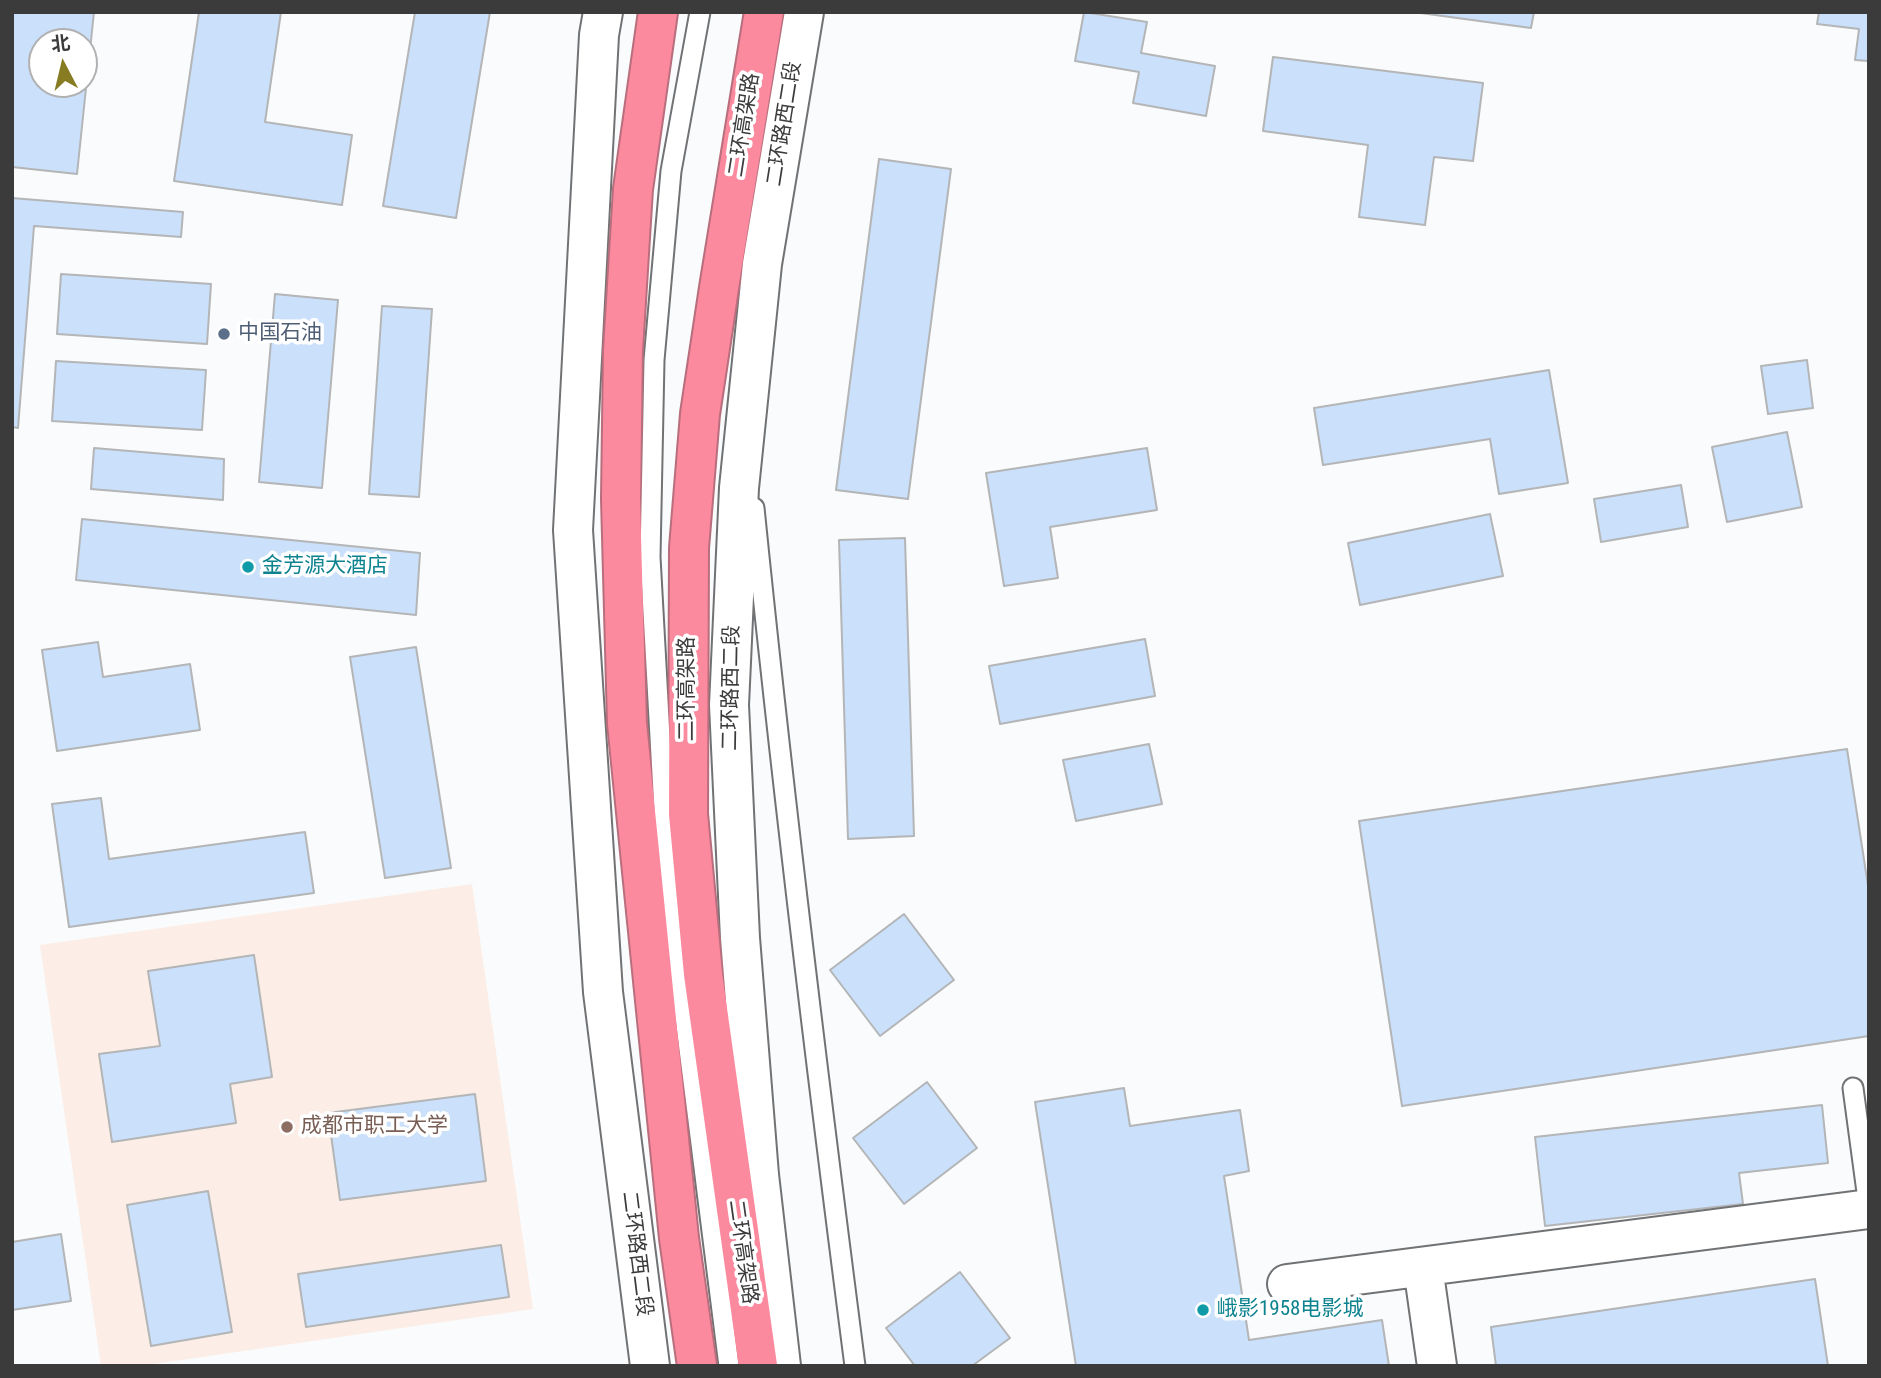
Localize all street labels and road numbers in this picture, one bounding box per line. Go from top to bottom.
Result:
street label: 二环路西二段 [763,60,807,188]
street label: 二环高架路 [724,71,766,179]
street label: 二环路西二段 [718,625,746,751]
street label: 二环高架路 [675,637,701,741]
street label: 二环路西二段 [616,1190,656,1318]
street label: 二环高架路 [722,1198,762,1306]

